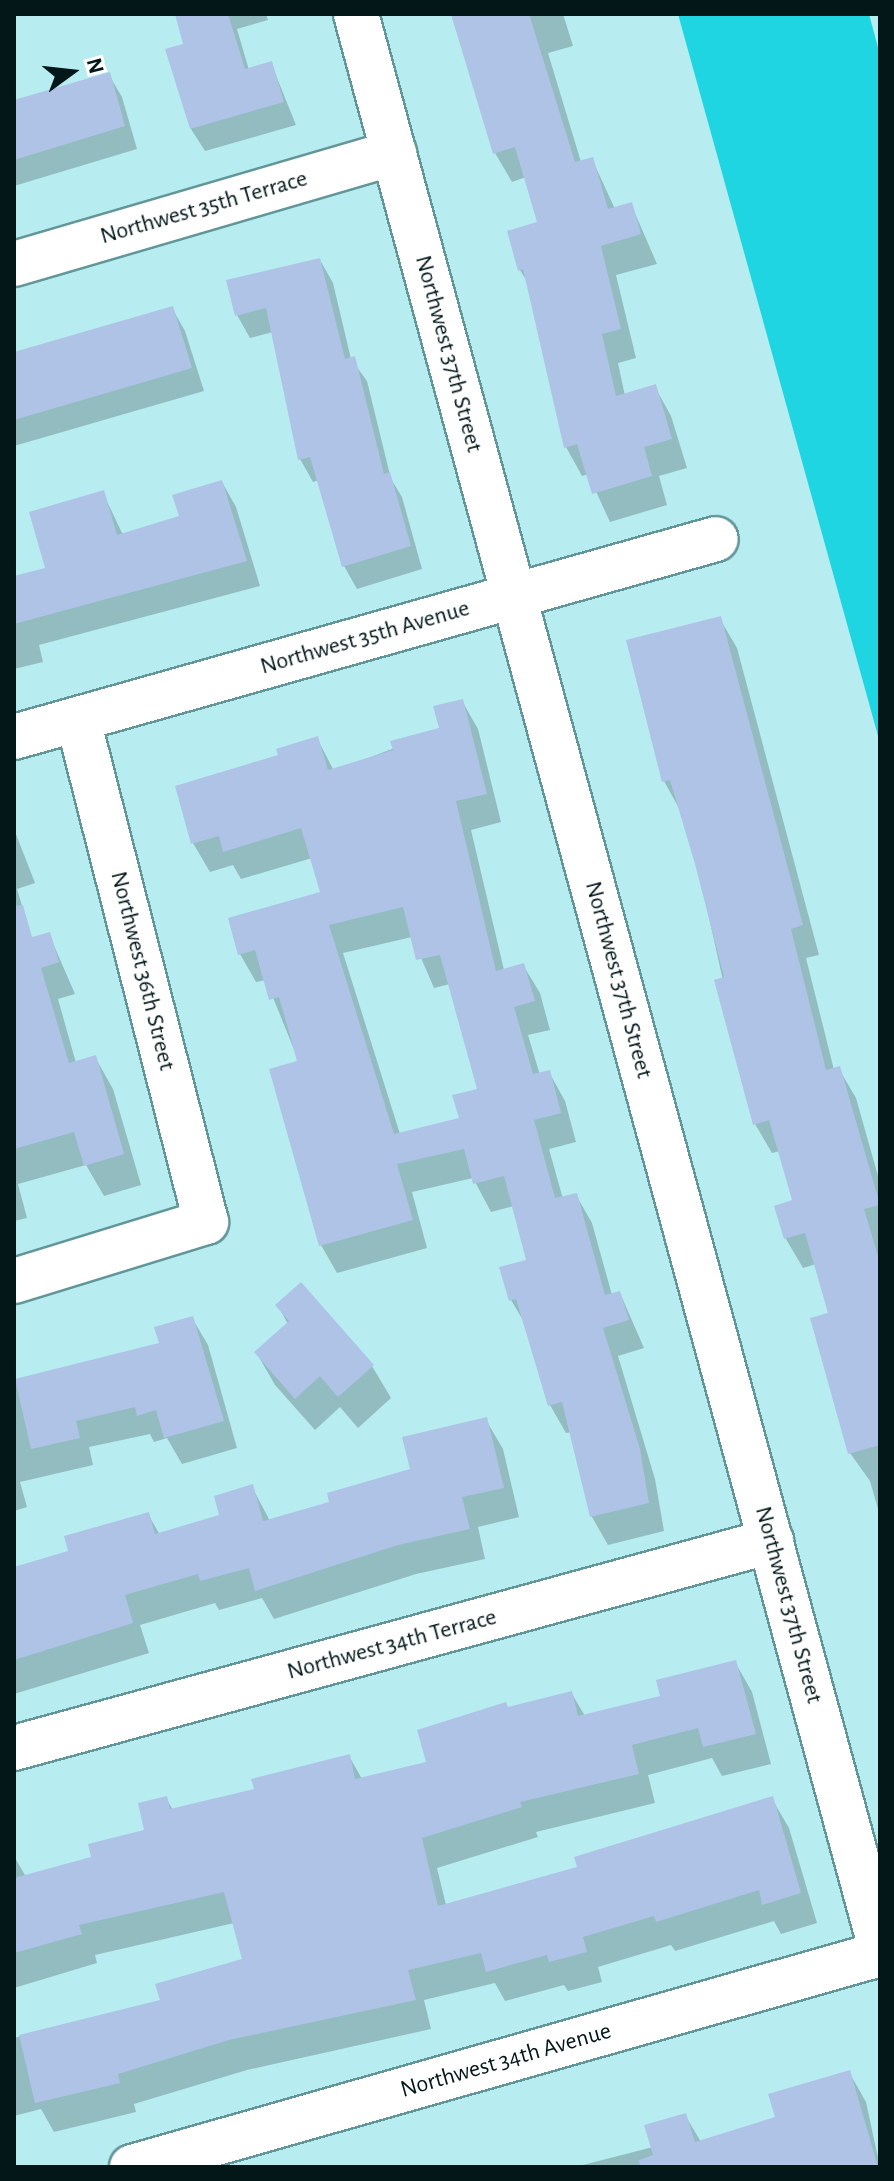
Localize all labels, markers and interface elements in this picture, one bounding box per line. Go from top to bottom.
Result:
north arrow [32,32,112,112]
text: N [83,56,108,76]
street label: Northwest 35th Terrace [97,165,311,251]
street label: Northwest 37th Street [408,252,488,456]
street label: Northwest 35th Avenue [257,594,473,682]
street label: Northwest 36th Street [103,869,181,1073]
street label: Northwest 37th Street [578,878,658,1082]
street label: Northwest 37th Street [748,1503,828,1707]
street label: Northwest 34th Terrace [284,1603,500,1687]
street label: Northwest 34th Avenue [397,2017,615,2105]

